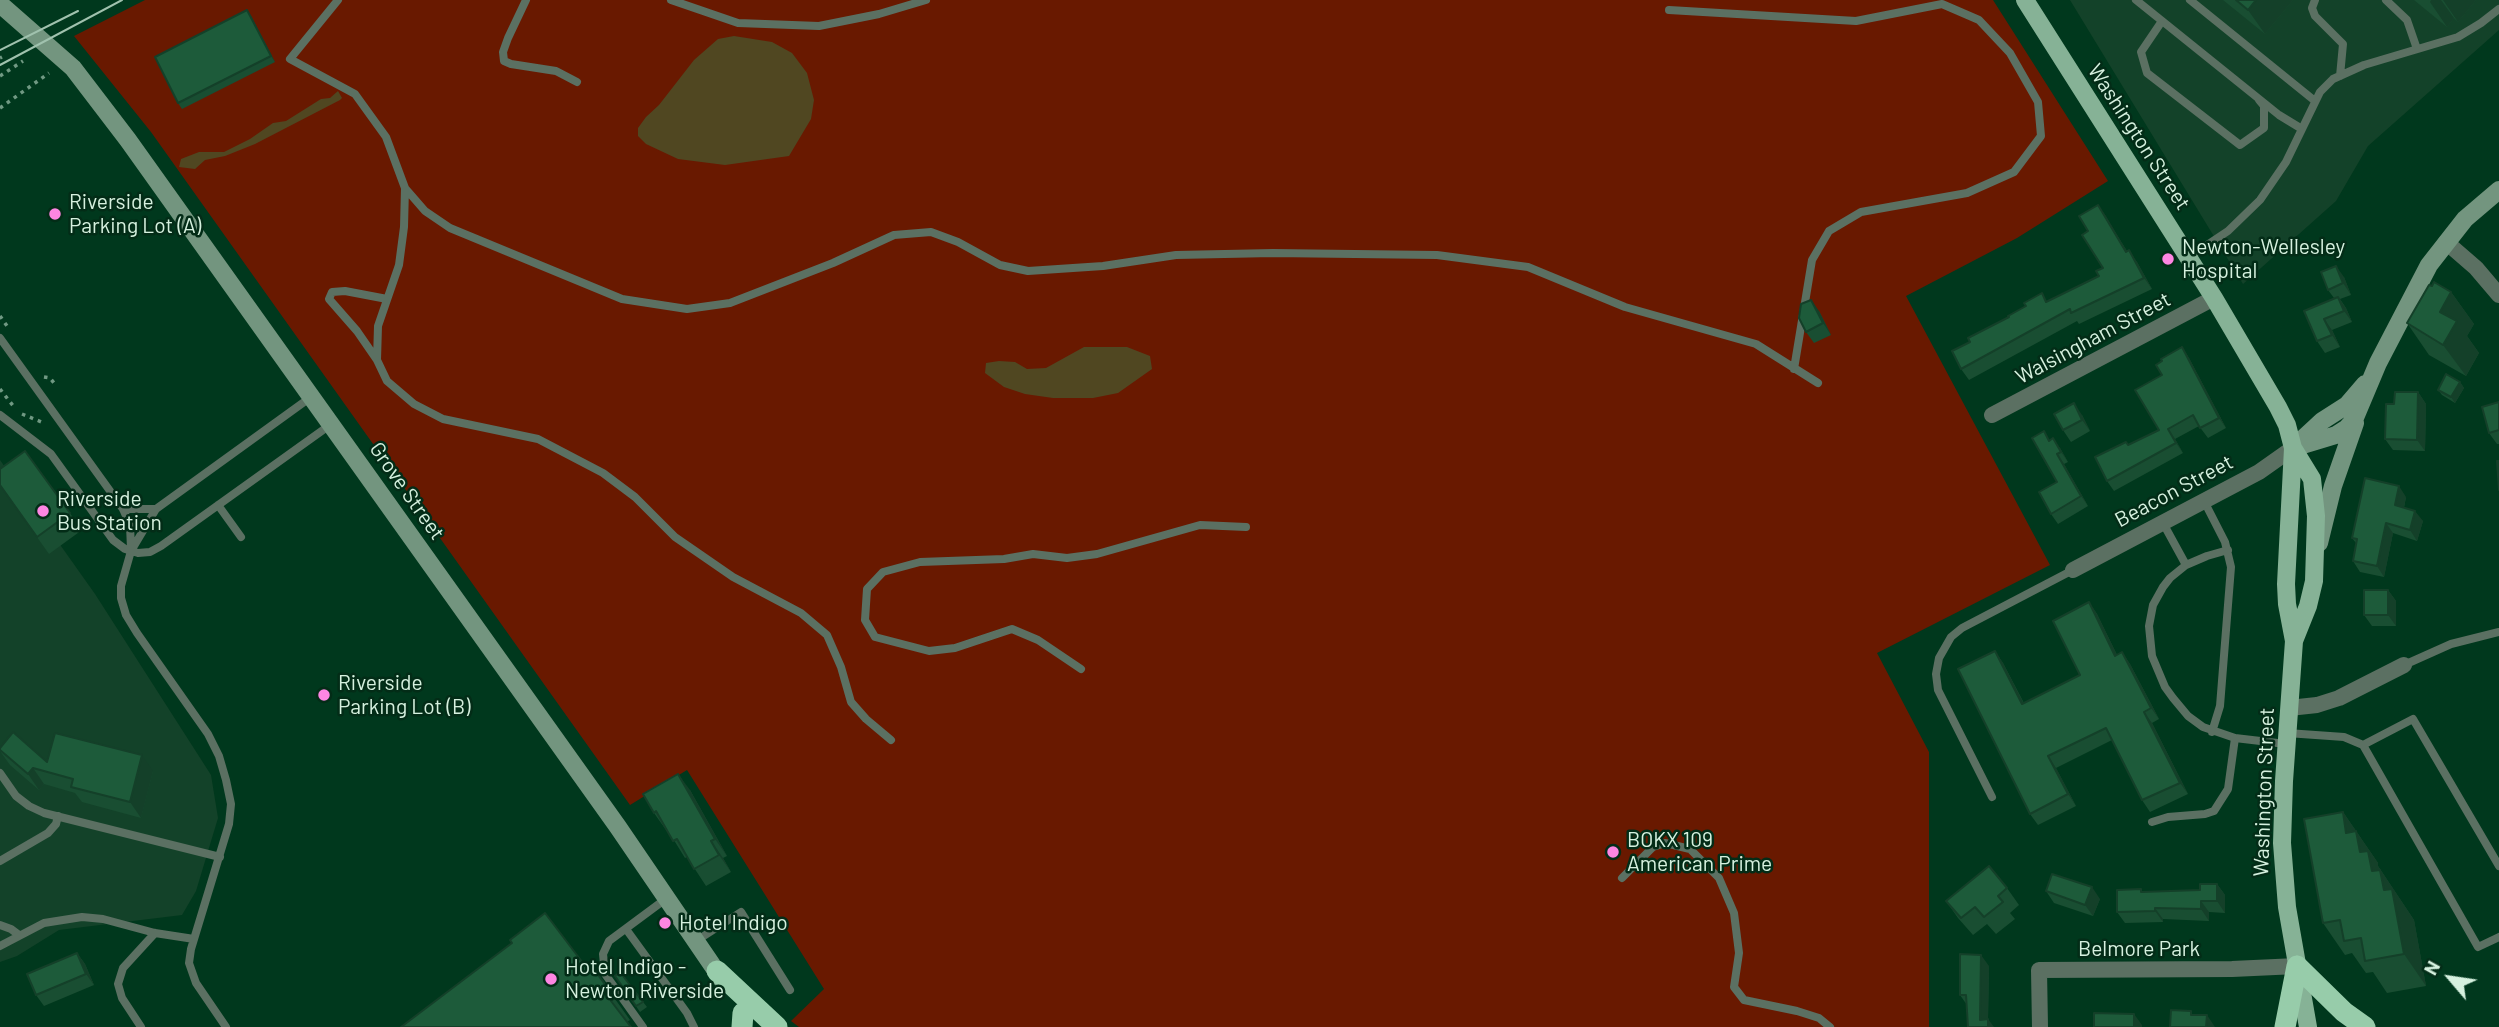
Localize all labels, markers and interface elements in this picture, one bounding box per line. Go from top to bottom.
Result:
street label: Washington Street [2082,59,2196,215]
place label: Riverside Parking Lot (A) [69,189,201,239]
marker: Riverside Parking Lot (A) [47,206,63,222]
place label: Newton-Wellesley Hospital [2182,234,2345,284]
marker: Newton-Wellesley Hospital [2160,251,2176,267]
street label: Walsingham Street [2011,287,2175,389]
street label: Grove Street [364,437,450,545]
street label: Beacon Street [2111,449,2237,533]
place label: Riverside Bus Station [57,486,162,536]
marker: Riverside Bus Station [35,503,51,519]
place label: Riverside Parking Lot (B) [338,670,471,720]
marker: Riverside Parking Lot (B) [316,687,332,703]
street label: Washington Street [2248,707,2280,877]
place label: BOKX 109 American Prime [1627,827,1772,877]
marker: BOKX 109 American Prime [1605,844,1621,860]
place label: Hotel Indigo [679,910,788,936]
marker: Hotel Indigo [657,915,673,931]
street label: Belmore Park [2078,936,2200,962]
north arrow [2415,943,2485,1013]
place label: Hotel Indigo - Newton Riverside [565,954,724,1004]
text: N [2418,956,2444,979]
marker: Hotel Indigo - Newton Riverside [543,971,559,987]

